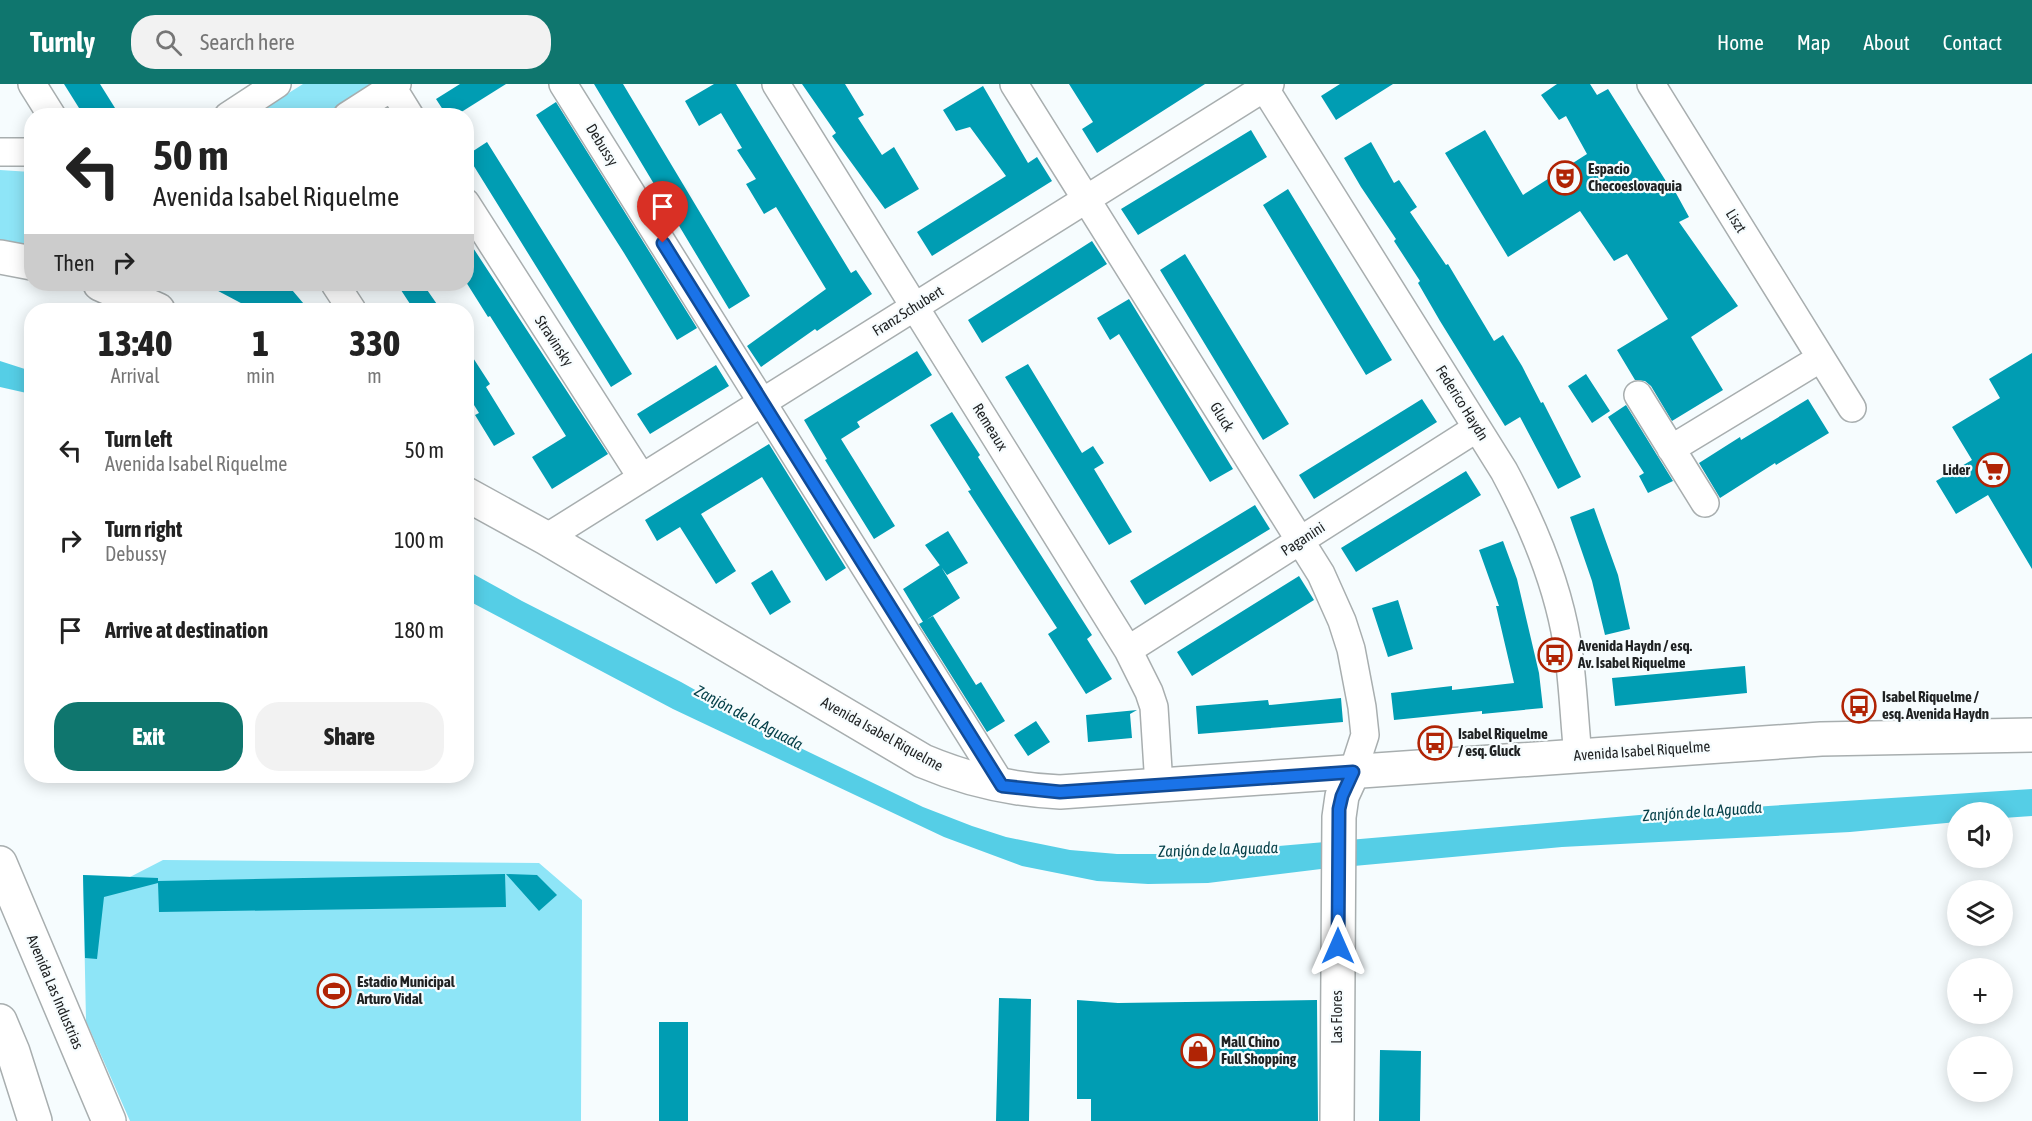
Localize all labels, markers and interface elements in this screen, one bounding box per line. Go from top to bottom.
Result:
search box [131,15,551,69]
text: Turnly [30,26,95,58]
icon: search [152,26,185,59]
text: Search here [200,29,295,55]
text: Home [1717,30,1764,54]
text: Map [1797,30,1831,54]
text: About [1864,30,1910,54]
text: Contact [1943,30,2002,54]
street label: Debussy [583,121,622,169]
text: 50 m [153,131,228,179]
icon: left [54,132,132,210]
theatre icon: Espacio Checoeslovaquia [1547,160,1583,196]
place label: Espacio Checoeslovaquia [1588,160,1682,194]
text: Avenida Isabel Riquelme [153,181,399,212]
pin [637,181,688,243]
icon: arrive [646,190,679,223]
street label: Liszt [1723,206,1750,236]
icon: right [107,246,140,279]
text: Then [54,250,95,276]
street label: Franz Schubert [869,282,946,339]
street label: Stravinsky [532,312,577,369]
text: 13:40 [98,322,172,364]
text: 1 [252,322,269,364]
text: 330 [349,322,400,364]
street label: Federico Haydn [1433,362,1492,443]
text: Arrival [111,364,160,387]
text: min [246,364,275,387]
text: m [367,364,382,387]
street label: Gluck [1207,399,1238,435]
street label: Remeaux [969,400,1011,453]
text: Turn left [105,426,172,452]
icon: left [54,434,87,467]
text: 50 m [404,437,444,463]
text: Avenida Isabel Riquelme [105,452,287,475]
supermarket icon: Lider [1975,452,2011,488]
place label: Lider [1942,461,1971,478]
text: Turn right [105,516,182,542]
street label: Paganini [1278,518,1328,559]
icon: right [54,524,87,557]
text: 100 m [394,527,444,553]
text: Debussy [105,542,167,565]
icon: arrive [54,614,87,647]
text: Arrive at destination [105,617,268,643]
text: 180 m [394,617,444,643]
bus stop icon: Avenida Haydn / esq. Av. Isabel Riquelme [1537,637,1573,673]
place label: Avenida Haydn / esq. Av. Isabel Riquelme [1577,637,1693,671]
water label: Zanjón de la Aguada [691,681,807,754]
bus stop icon: Isabel Riquelme / esq. Avenida Haydn [1841,688,1877,724]
place label: Isabel Riquelme / esq. Avenida Haydn [1882,688,1989,722]
street label: Avenida Isabel Riquelme [818,693,946,774]
button: Exit [54,702,243,771]
button: Share [255,702,444,771]
bus stop icon: Isabel Riquelme / esq. Gluck [1417,725,1453,761]
place label: Isabel Riquelme / esq. Gluck [1458,725,1548,759]
street label: Avenida Isabel Riquelme [1573,737,1711,764]
water label: Zanjón de la Aguada [1642,798,1763,825]
map controls [1947,802,2013,1102]
button: sound [1947,802,2013,868]
water label: Zanjón de la Aguada [1158,838,1279,861]
button: layers [1947,880,2013,946]
position arrow [1306,914,1370,978]
street label: Avenida Las Industrias [24,932,87,1051]
button: + [1947,958,2013,1024]
sports icon: Estadio Municipal Arturo Vidal [316,973,352,1009]
place label: Estadio Municipal Arturo Vidal [356,973,456,1007]
street label: Las Flores [1328,990,1345,1044]
shop icon: Mall Chino Full Shopping [1180,1033,1216,1069]
place label: Mall Chino Full Shopping [1221,1033,1297,1067]
button: − [1947,1036,2013,1102]

